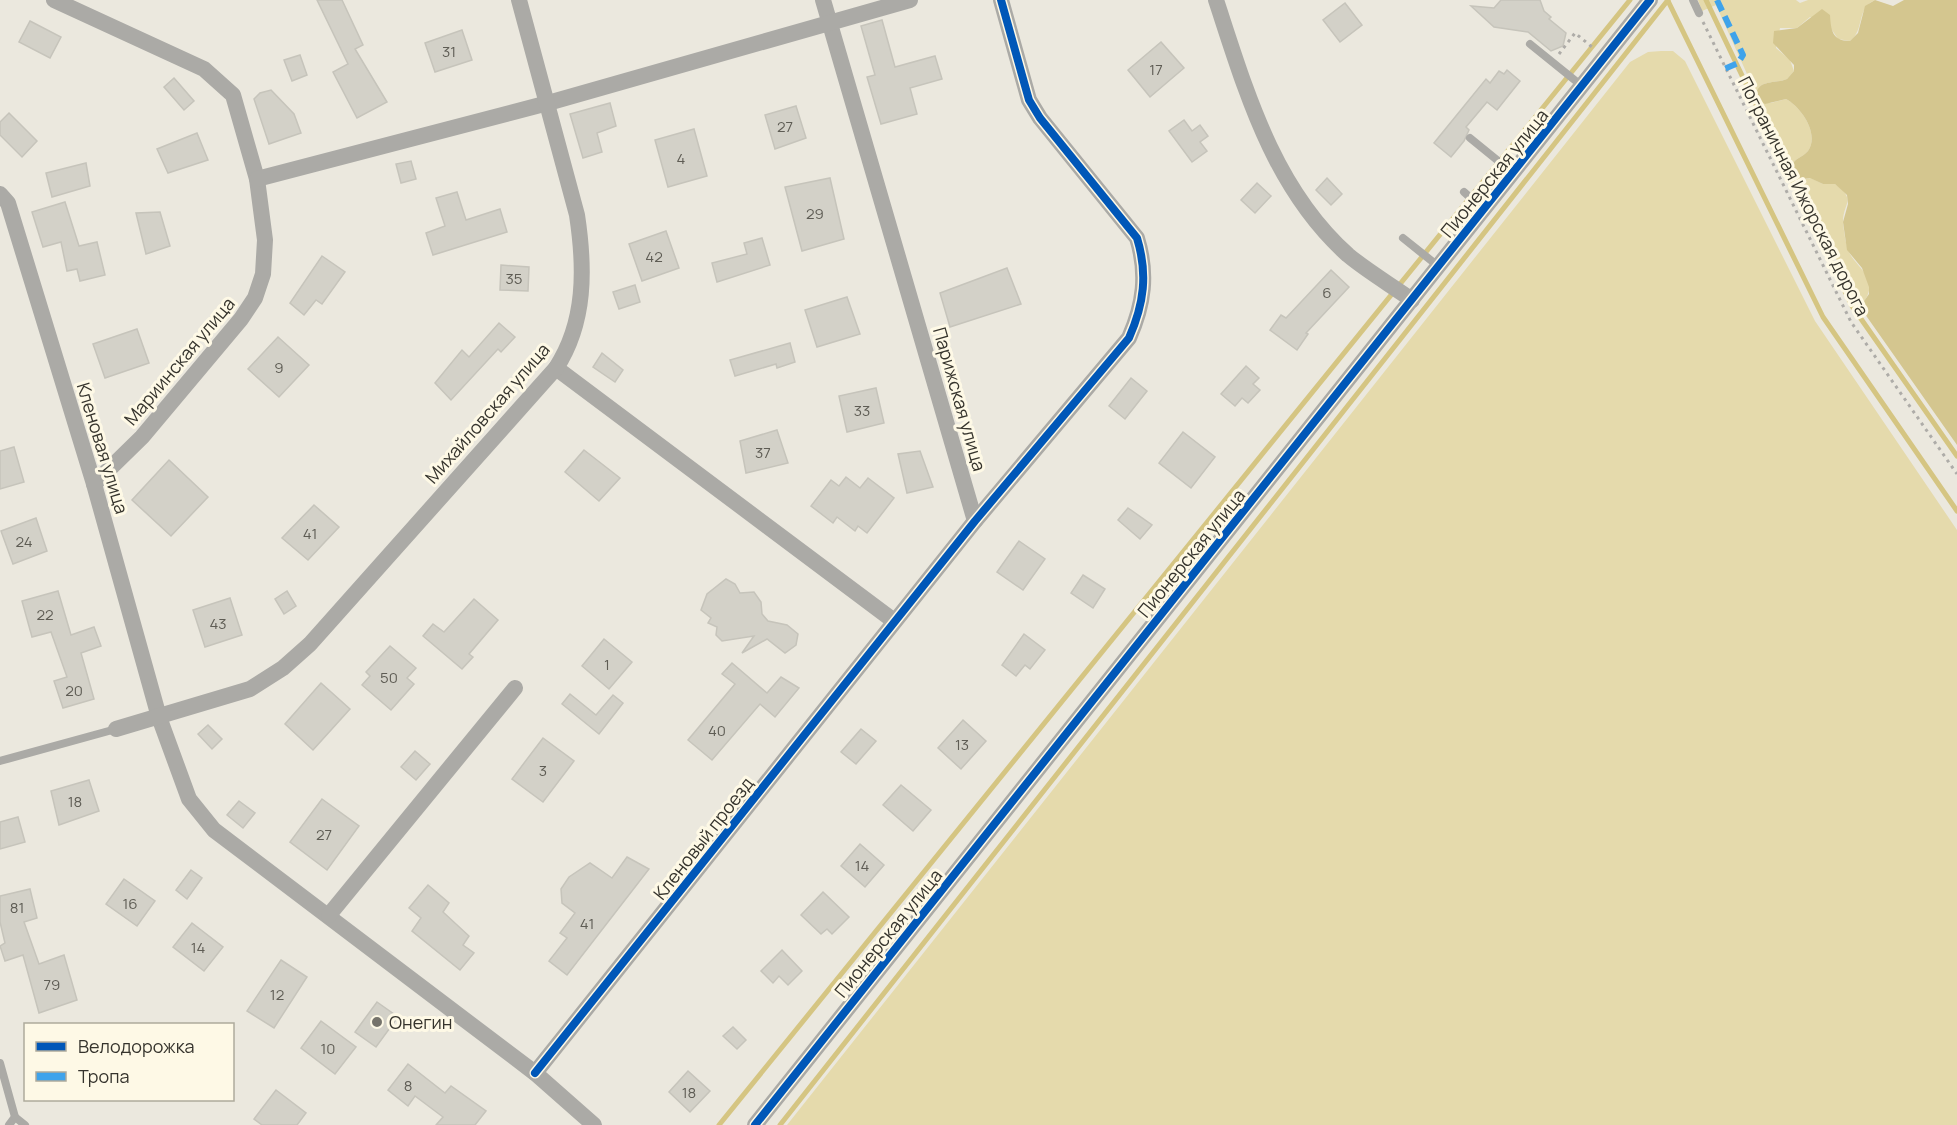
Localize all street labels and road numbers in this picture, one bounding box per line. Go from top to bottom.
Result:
street label: Пограничная Ижорская дорога [1733,72,1875,320]
street label: Пионерская улица [1435,104,1553,242]
street label: Мариинская улица [118,292,240,430]
street label: Парижская улица [928,324,992,474]
street label: Михайловская улица [419,338,555,488]
street label: Кленовая улица [72,379,134,517]
street label: Пионерская улица [1132,484,1250,622]
street label: Кленовый проезд [648,772,759,904]
street label: Пионерская улица [829,864,947,1002]

